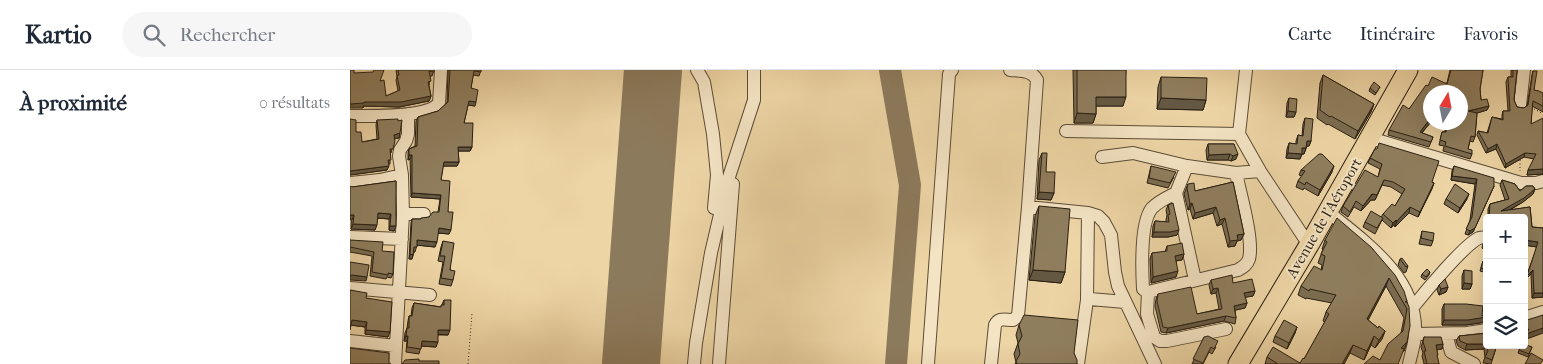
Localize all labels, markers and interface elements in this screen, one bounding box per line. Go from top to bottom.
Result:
search box [122,12,472,57]
text: Kartio [25,21,92,49]
icon: search [140,21,168,49]
text: Rechercher [180,24,275,46]
text: Carte [1288,24,1332,45]
text: Itinéraire [1360,24,1435,45]
text: Favoris [1463,24,1518,45]
north arrow [1423,85,1468,130]
text: À proximité [20,91,127,115]
text: 0 résultats [259,93,330,112]
street label: Avenue de l'Aéroport [1282,154,1366,282]
map controls [1483,214,1528,349]
button: + [1483,214,1528,259]
button: − [1483,259,1528,304]
button: layers [1483,304,1528,349]

